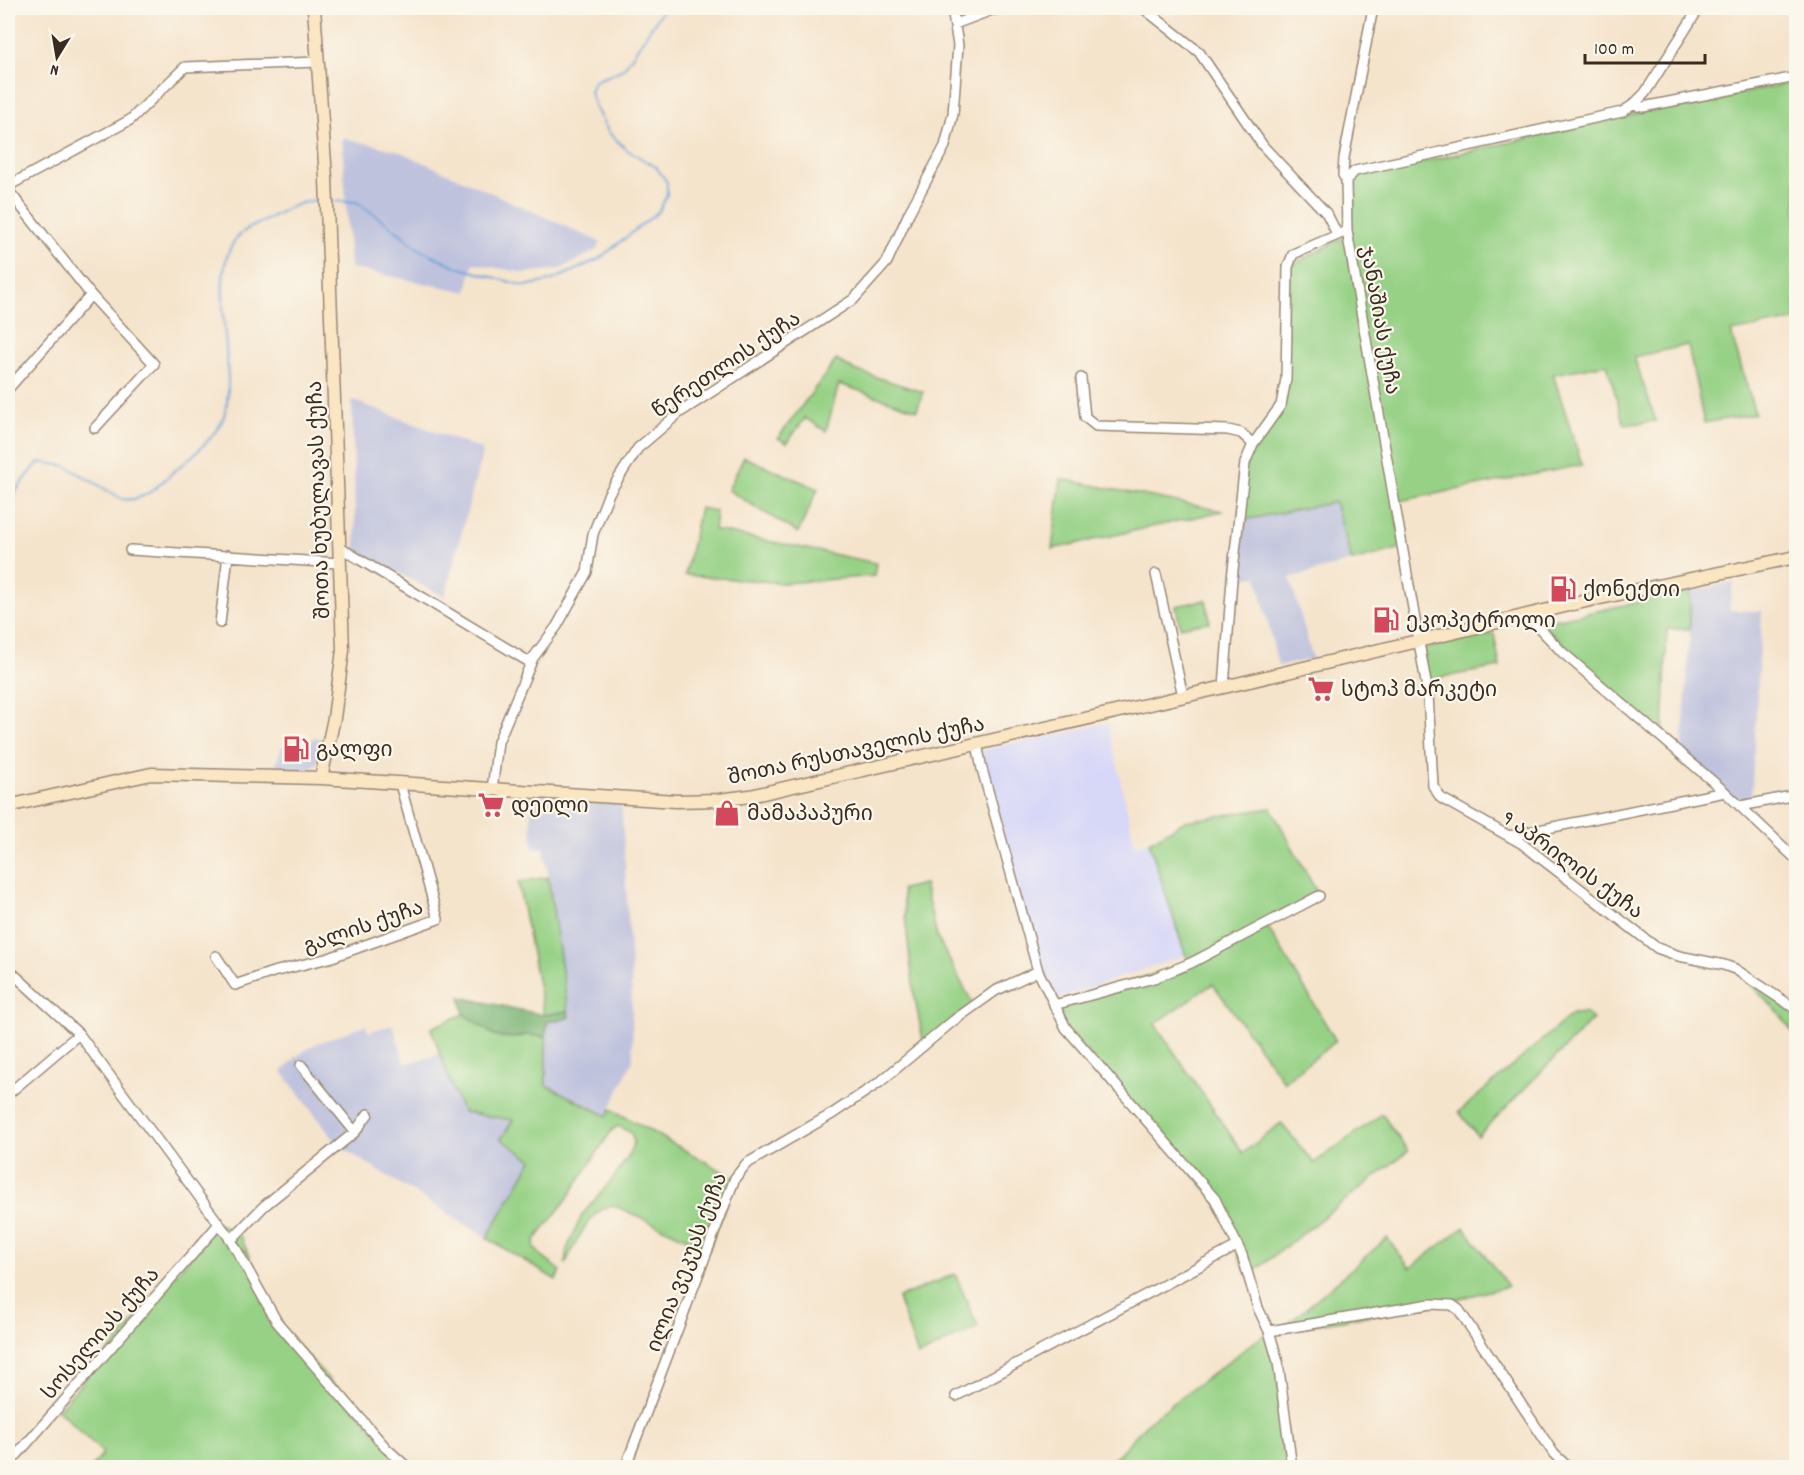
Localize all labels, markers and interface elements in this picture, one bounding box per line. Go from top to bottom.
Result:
north arrow [27,27,87,87]
scale bar [1585,27,1705,65]
text: 100 m [1594,38,1634,63]
text: N [48,57,61,81]
street label: ჯანაშიას ქუჩა [1350,244,1406,397]
street label: წერეთლის ქუჩა [647,306,808,427]
street label: შოთა ხუბულავას ქუჩა [302,380,340,620]
fuel station icon: ქონექთი [1548,574,1578,604]
place label: ქონექთი [1583,577,1680,607]
fuel station icon: ეკოპეტროლი [1371,605,1401,635]
place label: ეკოპეტროლი [1406,608,1556,638]
supermarket icon: სტოპ მარკეტი [1306,674,1336,704]
place label: სტოპ მარკეტი [1341,677,1497,707]
street label: შოთა რუსთაველის ქუჩა [725,711,988,795]
fuel station icon: გალფი [281,734,311,764]
place label: გალფი [316,737,393,767]
supermarket icon: დეილი [476,790,506,820]
place label: დეილი [511,793,589,823]
shop icon: მამაპაპური [712,798,742,828]
place label: მამაპაპური [747,801,873,831]
street label: 9 აპრილის ქუჩა [1494,805,1648,928]
street label: გალის ქუჩა [300,894,428,963]
street label: ილია ვეკუას ქუჩა [641,1169,737,1357]
street label: სოსელიას ქუჩა [36,1262,168,1408]

